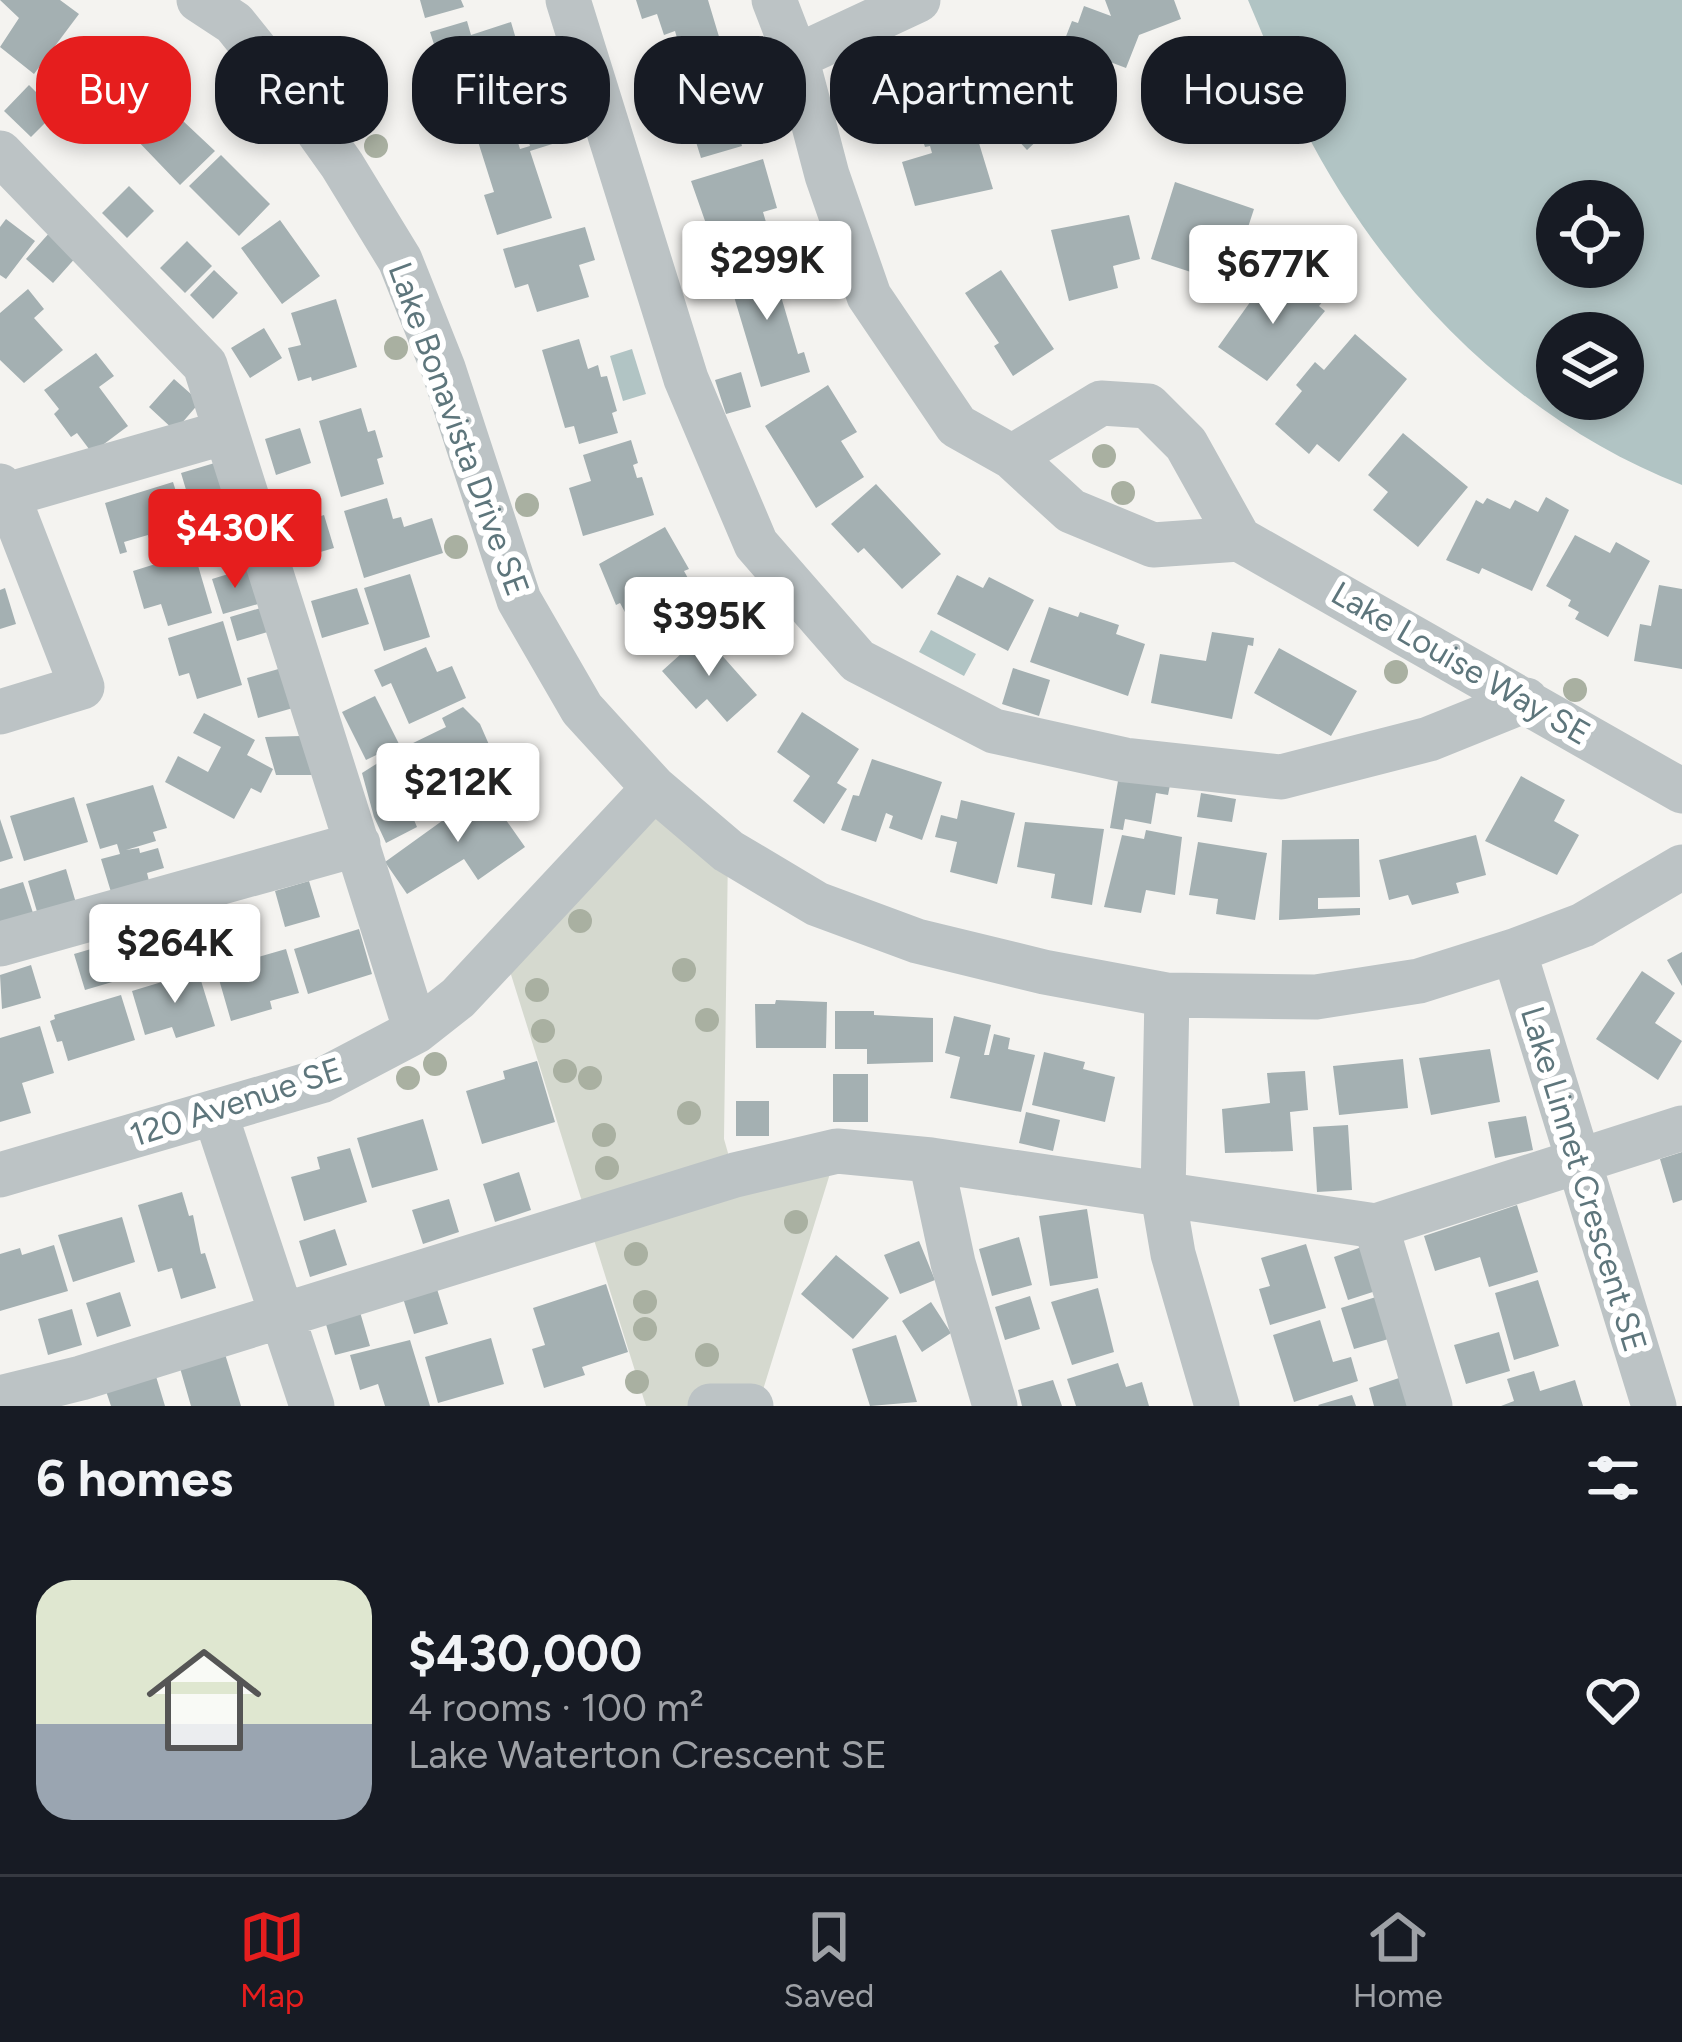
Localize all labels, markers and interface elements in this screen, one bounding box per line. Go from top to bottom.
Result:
chip: Buy [36,36,191,144]
chip: Rent [215,36,388,144]
chip: Filters [412,36,610,144]
chip: New [634,36,806,144]
chip: Apartment [830,36,1117,144]
chip: House [1141,36,1346,144]
map controls [1536,180,1644,420]
button: locate [1536,180,1644,288]
pin: $299K [683,221,851,323]
pin: $677K [1189,225,1357,327]
text: $299K [709,236,825,283]
text: $677K [1216,240,1330,287]
street label: Lake Bonavista Drive SE [380,257,538,601]
button: layers [1536,312,1644,420]
pin: $430K [151,489,319,591]
text: $430K [175,504,295,551]
street label: Lake Louise Way SE [1325,573,1597,753]
pin: $395K [625,577,793,679]
text: $395K [652,592,766,639]
pin: $212K [374,743,542,845]
text: $212K [403,758,513,805]
pin: $264K [91,904,259,1006]
text: $264K [116,919,234,966]
street label: Lake Linnet Crescent SE [1513,1002,1655,1356]
street label: 120 Avenue SE [125,1049,347,1155]
icon: filters [1580,1445,1646,1511]
text: 6 homes [36,1448,233,1509]
text: $430,000 [408,1623,642,1684]
icon: home [132,1628,276,1772]
icon: heart [1580,1667,1646,1733]
text: 4 rooms · 100 m² [408,1684,704,1731]
text: Lake Waterton Crescent SE [408,1731,887,1778]
tab: Map [239,1904,305,2015]
tab: Saved [783,1904,874,2015]
tab: Home [1353,1904,1443,2015]

